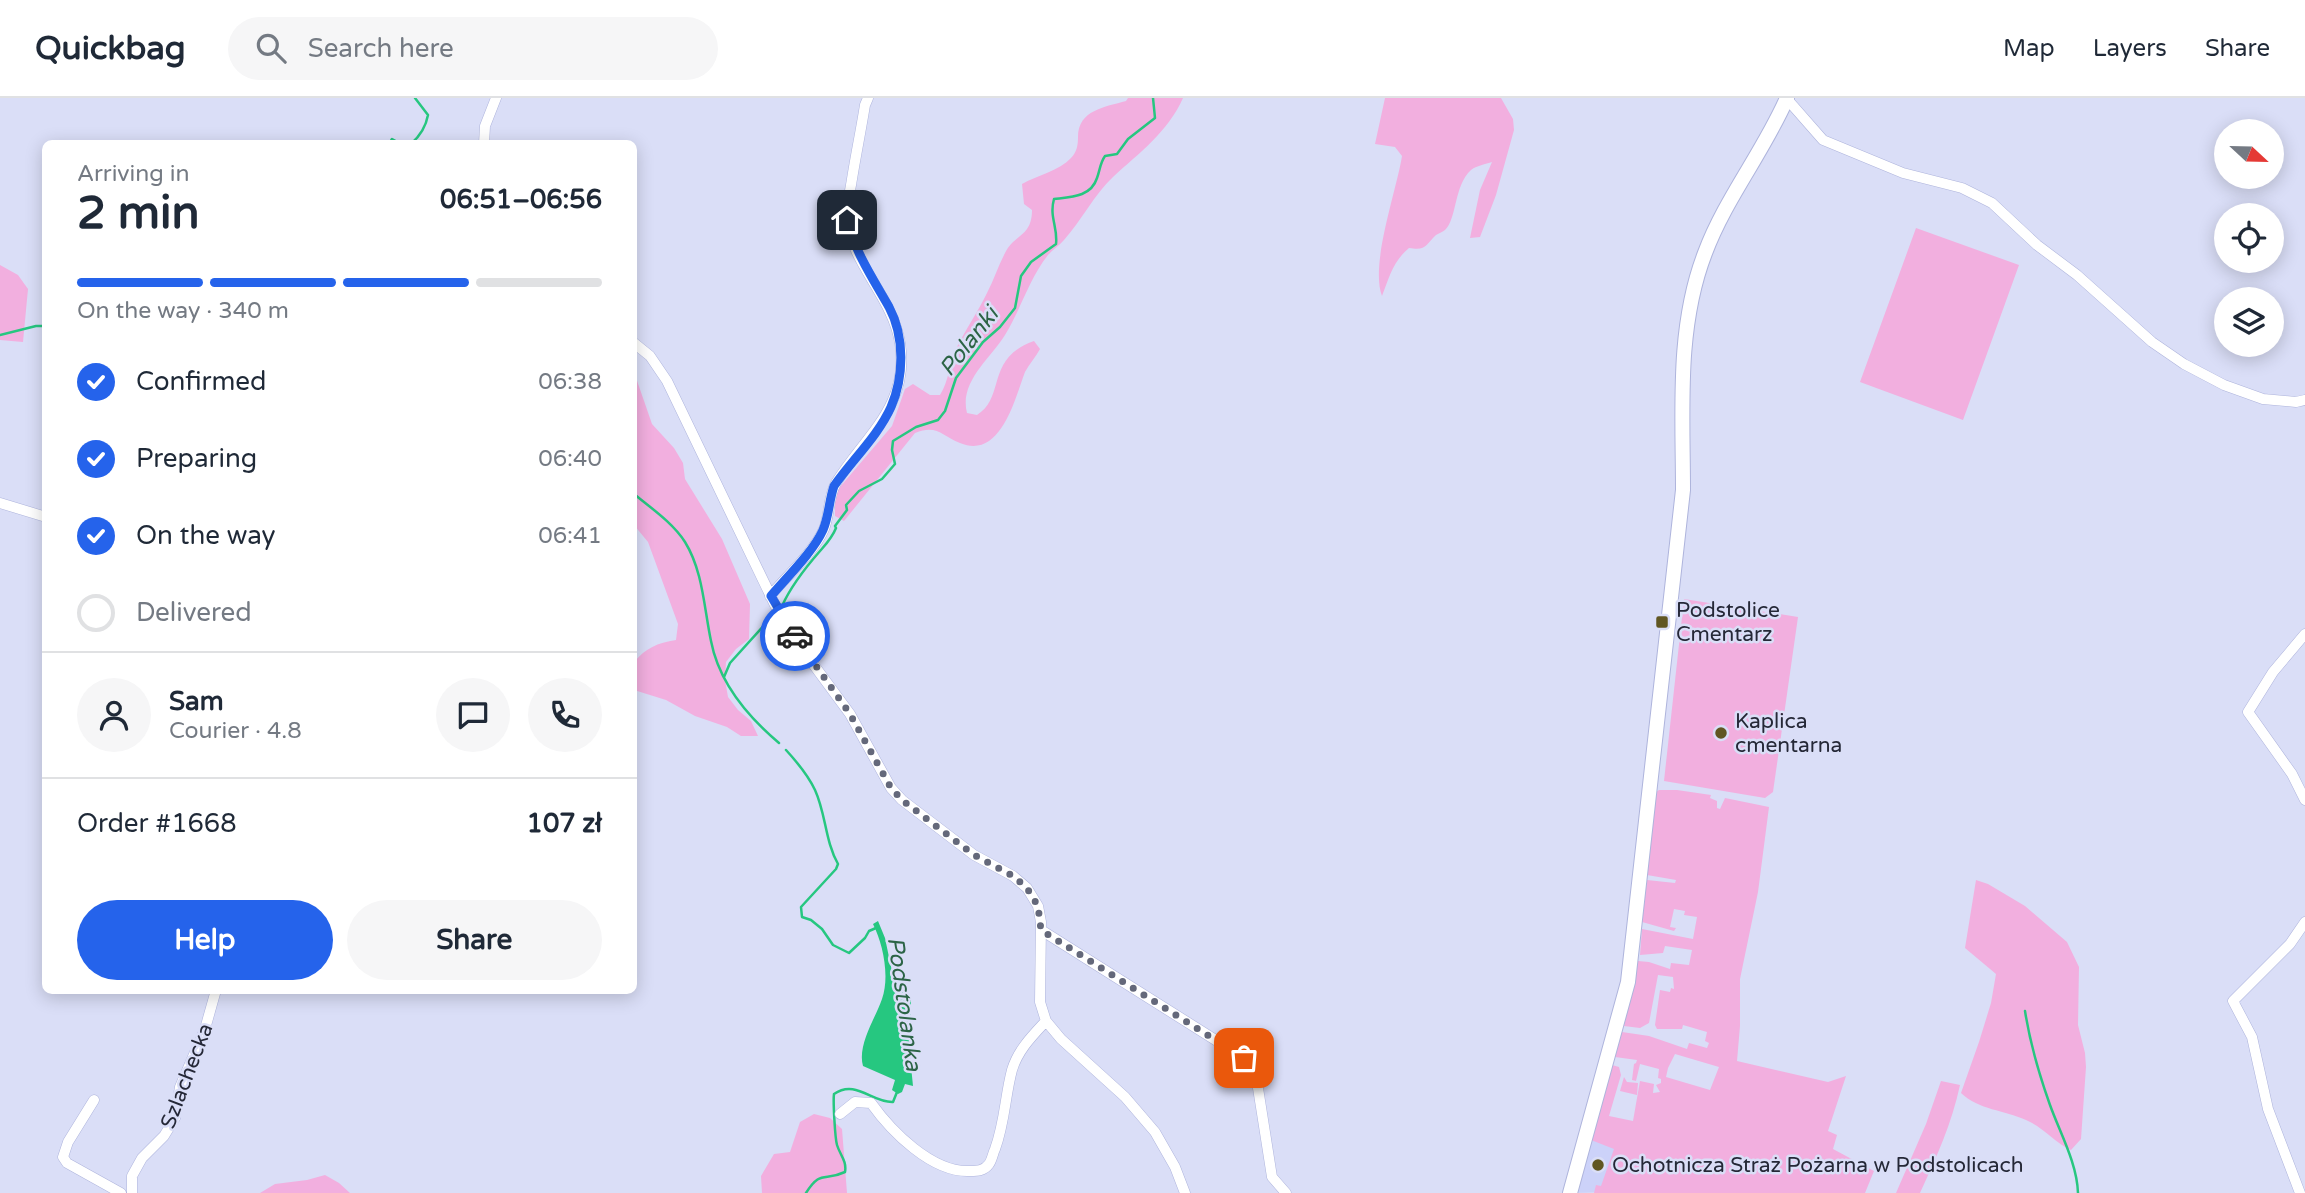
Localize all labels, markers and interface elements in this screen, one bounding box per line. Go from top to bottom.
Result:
search box [228,17,718,80]
text: Quickbag [35,29,186,68]
icon: search [252,29,290,67]
text: Search here [308,33,454,64]
text: Map [2003,34,2055,63]
text: Layers [2093,34,2167,63]
text: Share [2205,34,2270,63]
north arrow [2214,119,2284,189]
map controls [2214,119,2284,357]
text: Arriving in [77,160,190,188]
text: 06:51–06:56 [440,184,602,215]
text: 2 min [77,186,200,241]
pin [817,190,877,250]
icon: home [828,201,866,239]
button: locate [2214,203,2284,273]
button: layers [2214,287,2284,357]
text: On the way · 340 m [77,297,289,325]
water label: Polanki [933,299,1007,382]
icon: check [77,363,115,401]
text: Confirmed [136,366,266,397]
text: 06:38 [538,368,602,396]
icon: check [77,440,115,478]
text: Preparing [136,443,257,474]
text: 06:40 [538,445,602,473]
icon: check [77,517,115,555]
text: On the way [136,520,276,551]
text: 06:41 [538,522,602,550]
text: Delivered [136,597,252,628]
place label: Podstolice Cmentarz [1676,598,1780,647]
courier [760,601,830,671]
marker: Podstolice Cmentarz [1654,614,1670,630]
icon: car [776,617,814,655]
button: person [77,678,151,752]
button: chat [436,678,510,752]
button: phone [528,678,602,752]
text: Sam [169,686,224,717]
place label: Kaplica cmentarna [1735,709,1842,758]
text: Courier · 4.8 [169,717,302,745]
marker: Kaplica cmentarna [1713,725,1729,741]
text: Order #1668 [77,808,237,839]
text: 107 zł [527,808,602,839]
button: Help [77,900,333,980]
button: Share [347,900,602,980]
water label: Podstolanka [881,935,927,1074]
street label: Szlachecka [156,1020,218,1132]
pin [1214,1028,1274,1088]
icon: bag [1225,1039,1263,1077]
place label: Ochotnicza Straż Pożarna w Podstolicach [1612,1153,2023,1178]
marker: Ochotnicza Straż Pożarna w Podstolicach [1590,1157,1606,1173]

